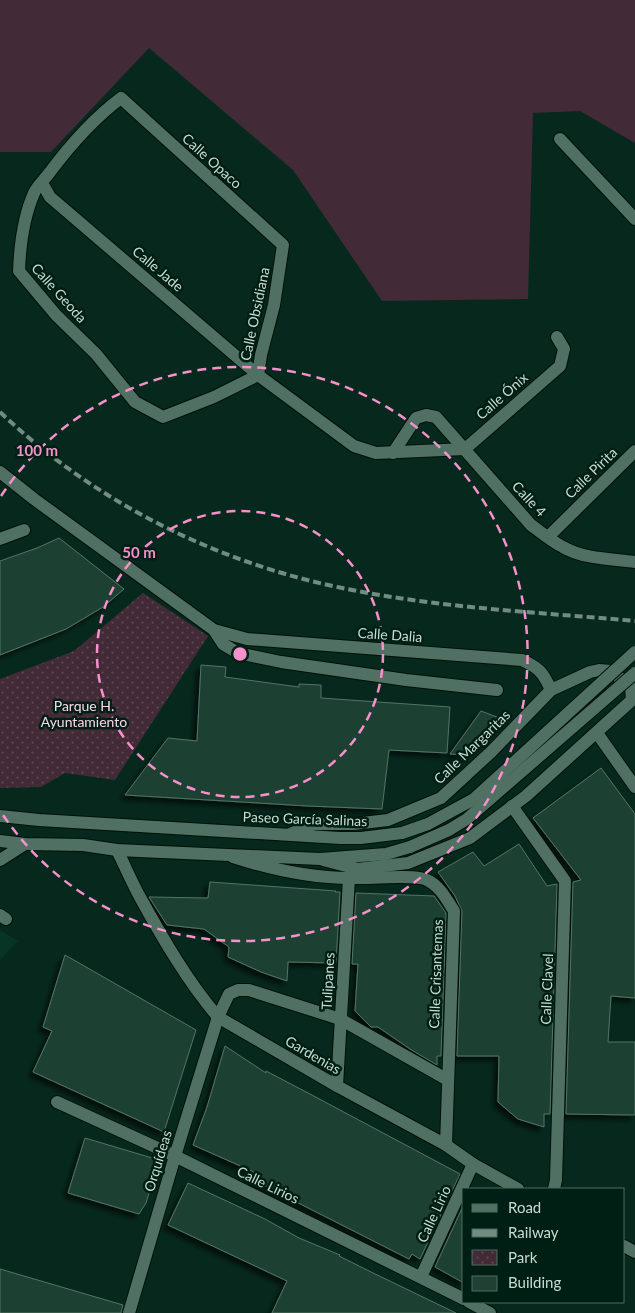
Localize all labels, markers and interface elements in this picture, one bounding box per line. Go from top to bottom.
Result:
street label: Calle Opaco [179,129,246,192]
street label: Calle Jade [129,242,187,295]
street label: Calle Geoda [28,259,91,326]
street label: Calle Obsidiana [236,266,273,362]
street label: Calle Ónix [472,368,531,423]
text: 100 m [16,441,58,459]
street label: Calle Pirita [561,444,620,502]
street label: Calle 4 [509,477,550,520]
text: 50 m [122,543,156,561]
street label: Calle Dalia [357,624,423,645]
centre of rings [231,645,249,663]
park label: Parque H. Ayuntamiento [41,697,127,730]
street label: Calle Margaritas [430,706,513,787]
street label: Paseo García Salinas [242,808,368,829]
street label: Calle Crisantemas [425,919,446,1029]
street label: Tulipanes [318,952,337,1010]
street label: Calle Clavel [537,953,556,1025]
street label: Gardenias [282,1032,344,1077]
street label: Orquídeas [140,1128,175,1194]
street label: Calle Lirios [234,1162,302,1207]
street label: Calle Lirio [413,1183,454,1245]
legend [462,1188,625,1303]
text: Road [508,1198,541,1216]
text: Railway [508,1223,559,1241]
text: Park [508,1248,538,1266]
text: Building [508,1273,561,1291]

